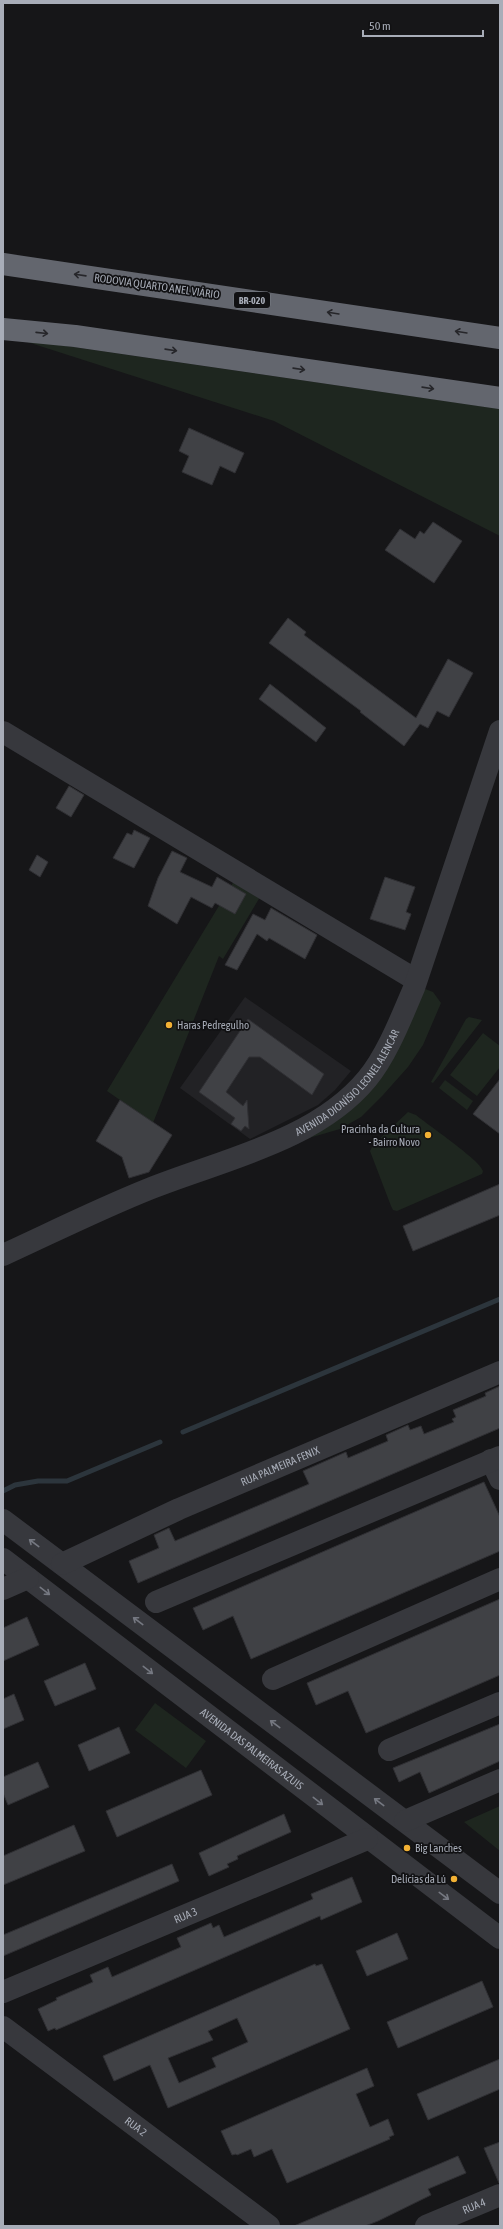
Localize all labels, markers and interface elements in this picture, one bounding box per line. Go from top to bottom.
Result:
scale bar [363,12,483,38]
text: 50 m [369,19,391,33]
one-way arrow [74,271,87,279]
street label: RODOVIA QUARTO ANEL VIÁRIO [94,271,220,301]
road number: BR-020 [234,292,270,308]
one-way arrow [327,309,340,317]
one-way arrow [455,328,468,336]
one-way arrow [35,329,48,336]
one-way arrow [164,346,177,354]
one-way arrow [292,365,305,373]
one-way arrow [421,384,434,392]
place label: Haras Pedregulho [177,1019,249,1031]
marker: Haras Pedregulho [164,1020,174,1030]
street label: AVENIDA DIONÍSIO LEONEL ALENCAR [293,1027,402,1138]
place label: Pracinha da Cultura - Bairro Novo [341,1123,420,1148]
marker: Pracinha da Cultura - Bairro Novo [423,1130,433,1140]
street label: RUA PALMEIRA FENIX [239,1444,321,1488]
one-way arrow [28,1539,39,1547]
one-way arrow [40,1587,51,1595]
one-way arrow [132,1617,143,1625]
one-way arrow [143,1666,154,1675]
street label: AVENIDA DAS PALMEIRAS AZUIS [198,1706,306,1792]
one-way arrow [270,1720,281,1728]
one-way arrow [312,1796,323,1805]
one-way arrow [374,1798,385,1807]
place label: Big Lanches [415,1842,462,1854]
marker: Big Lanches [402,1843,412,1853]
place label: Delícias da Lú [391,1873,446,1885]
marker: Delícias da Lú [449,1874,459,1884]
one-way arrow [438,1892,449,1900]
street label: RUA 3 [172,1905,199,1925]
street label: RUA 2 [123,2114,149,2138]
street label: RUA 4 [461,2196,487,2216]

